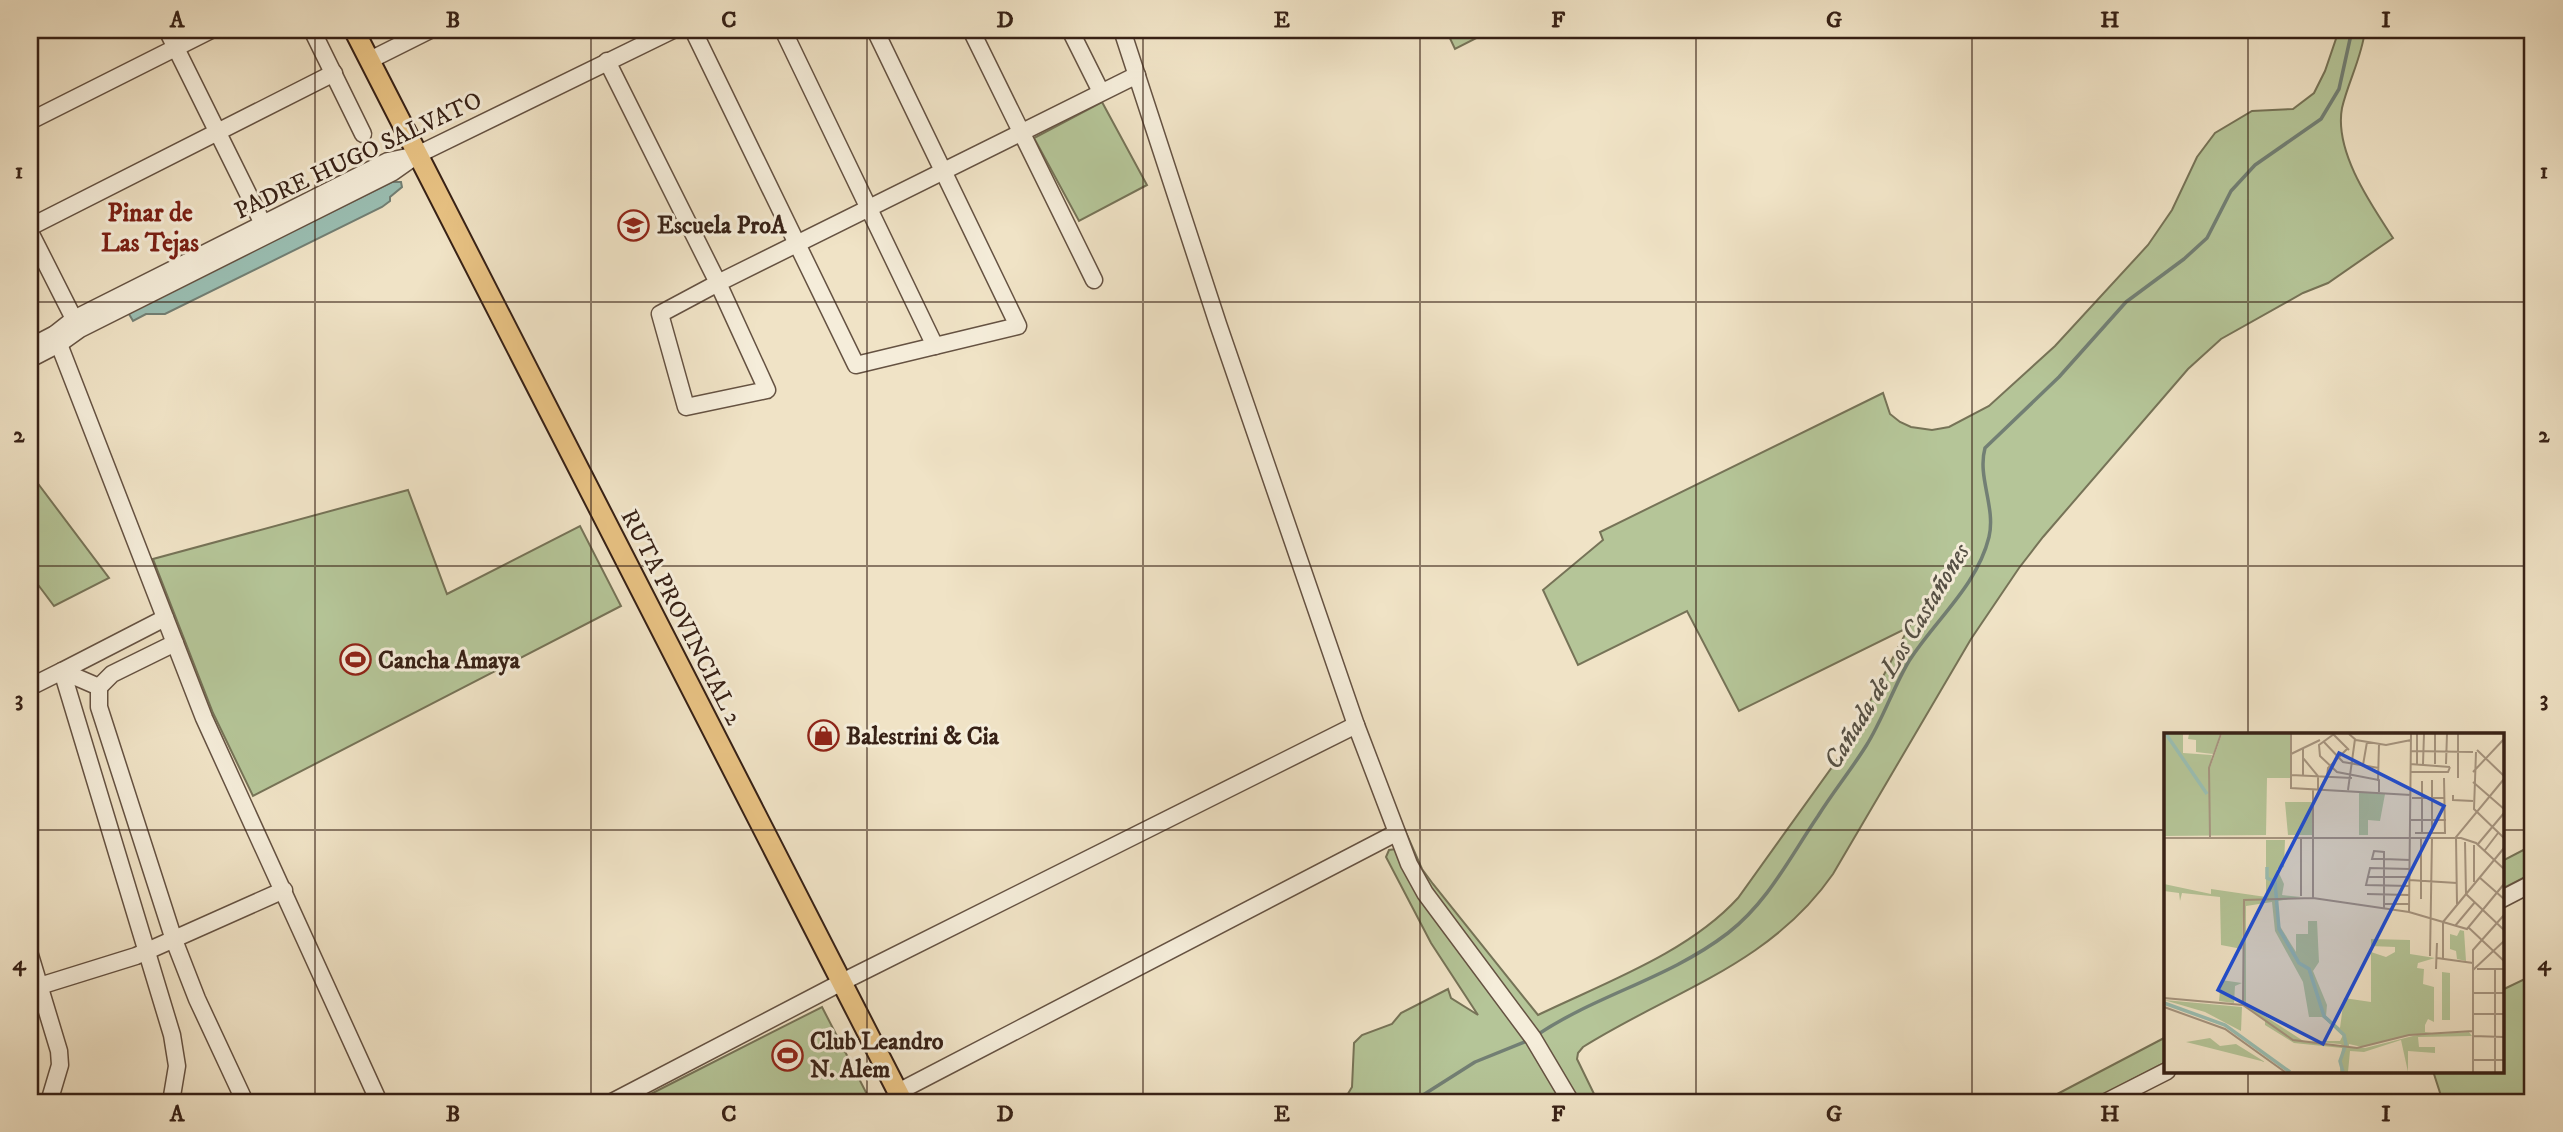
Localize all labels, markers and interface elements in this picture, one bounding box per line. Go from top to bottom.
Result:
text: A [169,6,186,35]
text: B [446,6,460,35]
text: C [721,6,737,35]
text: D [996,6,1014,35]
text: E [1274,6,1290,35]
text: F [1551,6,1566,35]
text: G [1826,6,1842,35]
text: H [2100,6,2120,35]
text: I [2381,6,2391,35]
street label: PADRE HUGO SALVATO [230,85,487,226]
text: 1 [15,157,23,186]
text: 1 [2540,157,2548,186]
district label: Pinar de Las Tejas [101,197,199,260]
school or university icon: Escuela ProA [617,208,651,242]
place label: Escuela ProA [657,211,787,241]
text: 2 [13,421,25,450]
text: 2 [2538,421,2550,450]
street label: RUTA PROVINCIAL 2 [614,504,749,731]
water label: Cañada de Los Castañones [1817,537,1978,776]
sports icon: Cancha Amaya [338,643,372,677]
place label: Cancha Amaya [378,646,521,676]
text: 3 [15,685,23,714]
text: 3 [2540,685,2548,714]
shop icon: Balestrini & Cia [806,719,840,753]
place label: Balestrini & Cia [846,722,1000,752]
inset map [2164,733,2504,1072]
text: 4 [12,949,27,978]
text: 4 [2537,949,2552,978]
place label: Club Leandro N. Alem [810,1027,944,1085]
sports icon: Club Leandro N. Alem [770,1038,804,1072]
text: A [169,1100,186,1129]
text: B [446,1100,460,1129]
text: C [721,1100,737,1129]
text: D [996,1100,1014,1129]
text: E [1274,1100,1290,1129]
text: F [1551,1100,1566,1129]
text: G [1826,1100,1842,1129]
text: H [2100,1100,2120,1129]
text: I [2381,1100,2391,1129]

